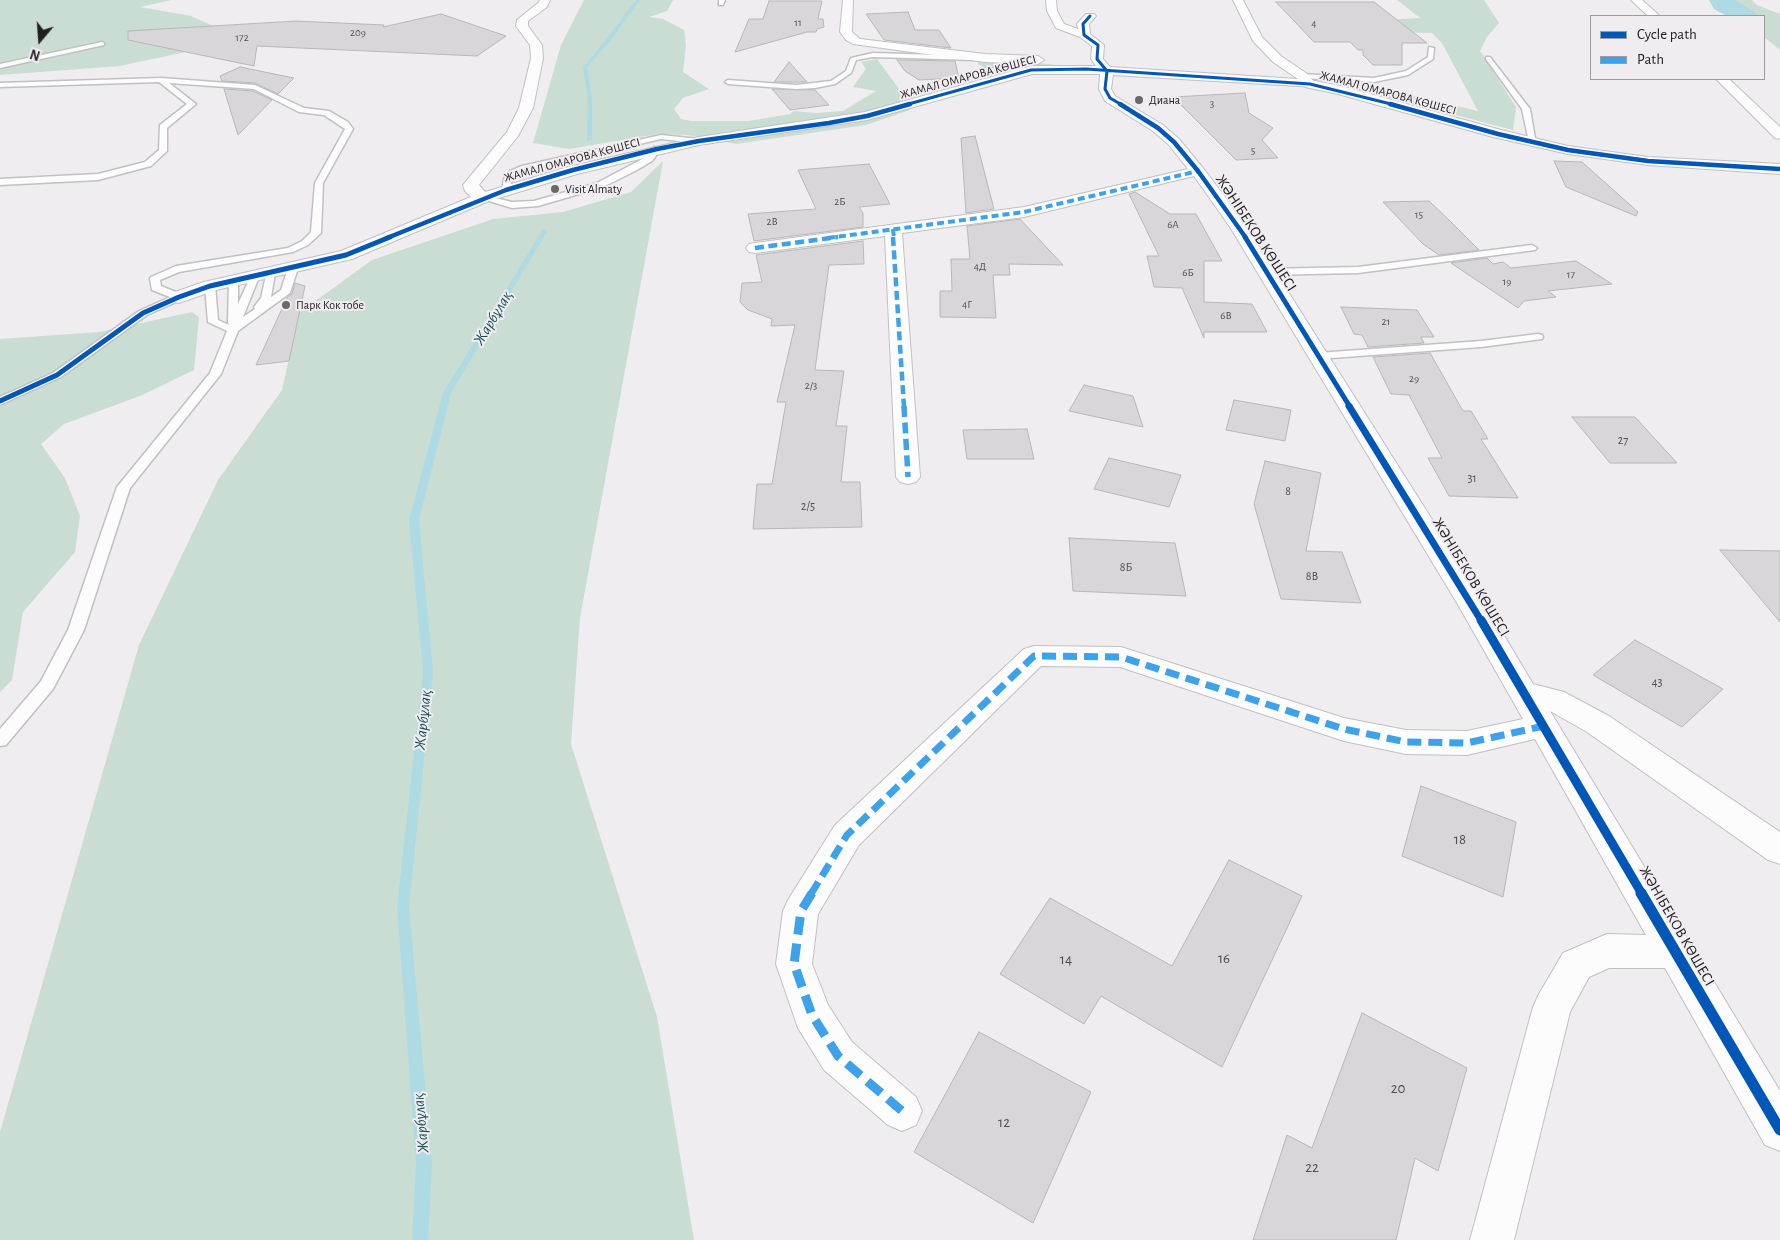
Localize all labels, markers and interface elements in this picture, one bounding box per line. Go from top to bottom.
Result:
north arrow [15,15,65,65]
legend [1590,15,1765,80]
house number: 11 [794,16,802,30]
house number: 4 [1311,17,1317,31]
house number: 209 [350,26,366,40]
text: Cycle path [1637,27,1697,42]
house number: 172 [235,31,249,45]
text: N [29,46,42,62]
street label: ЖАМАЛ ОМАРОВА КӨШЕСІ [898,52,1038,102]
text: Path [1637,52,1664,67]
street label: ЖАМАЛ ОМАРОВА КӨШЕСІ [1318,68,1458,118]
place label: Диана [1149,93,1180,107]
marker: Диана [1133,94,1145,106]
house number: 3 [1210,97,1214,111]
street label: ЖАМАЛ ОМАРОВА КӨШЕСІ [502,135,642,185]
house number: 5 [1251,144,1255,158]
street label: ЖӘНІБЕКОВ КӨШЕСІ [1212,171,1300,295]
place label: Visit Almaty [565,182,622,196]
marker: Visit Almaty [549,183,561,195]
house number: 2Б [834,195,846,209]
house number: 15 [1415,208,1423,222]
house number: 2В [766,215,778,229]
house number: 6А [1167,218,1179,232]
house number: 4Д [974,260,986,274]
house number: 6Б [1182,266,1194,280]
house number: 17 [1567,268,1575,282]
house number: 19 [1503,275,1511,289]
water label: Жарбұлақ [469,287,517,349]
place label: Парк Кок тобе [296,298,364,312]
house number: 4Г [962,298,972,312]
marker: Парк Кок тобе [280,299,292,311]
house number: 6В [1220,309,1232,323]
house number: 21 [1382,315,1390,329]
house number: 29 [1409,372,1419,386]
house number: 2/3 [805,379,817,393]
house number: 27 [1618,433,1628,447]
house number: 31 [1467,471,1477,485]
house number: 8 [1285,484,1291,498]
house number: 2/5 [801,499,815,513]
street label: ЖӘНІБЕКОВ КӨШЕСІ [1428,514,1514,640]
house number: 8Б [1120,560,1132,574]
house number: 8В [1306,569,1318,583]
house number: 43 [1652,675,1662,689]
water label: Жарбұлақ [410,689,436,751]
house number: 18 [1454,830,1466,848]
street label: ЖӘНІБЕКОВ КӨШЕСІ [1635,863,1719,989]
house number: 16 [1218,949,1230,967]
house number: 14 [1060,950,1072,968]
house number: 20 [1391,1079,1405,1097]
water label: Жарбұлақ [409,1092,433,1154]
house number: 12 [998,1113,1010,1131]
house number: 22 [1305,1158,1319,1176]

